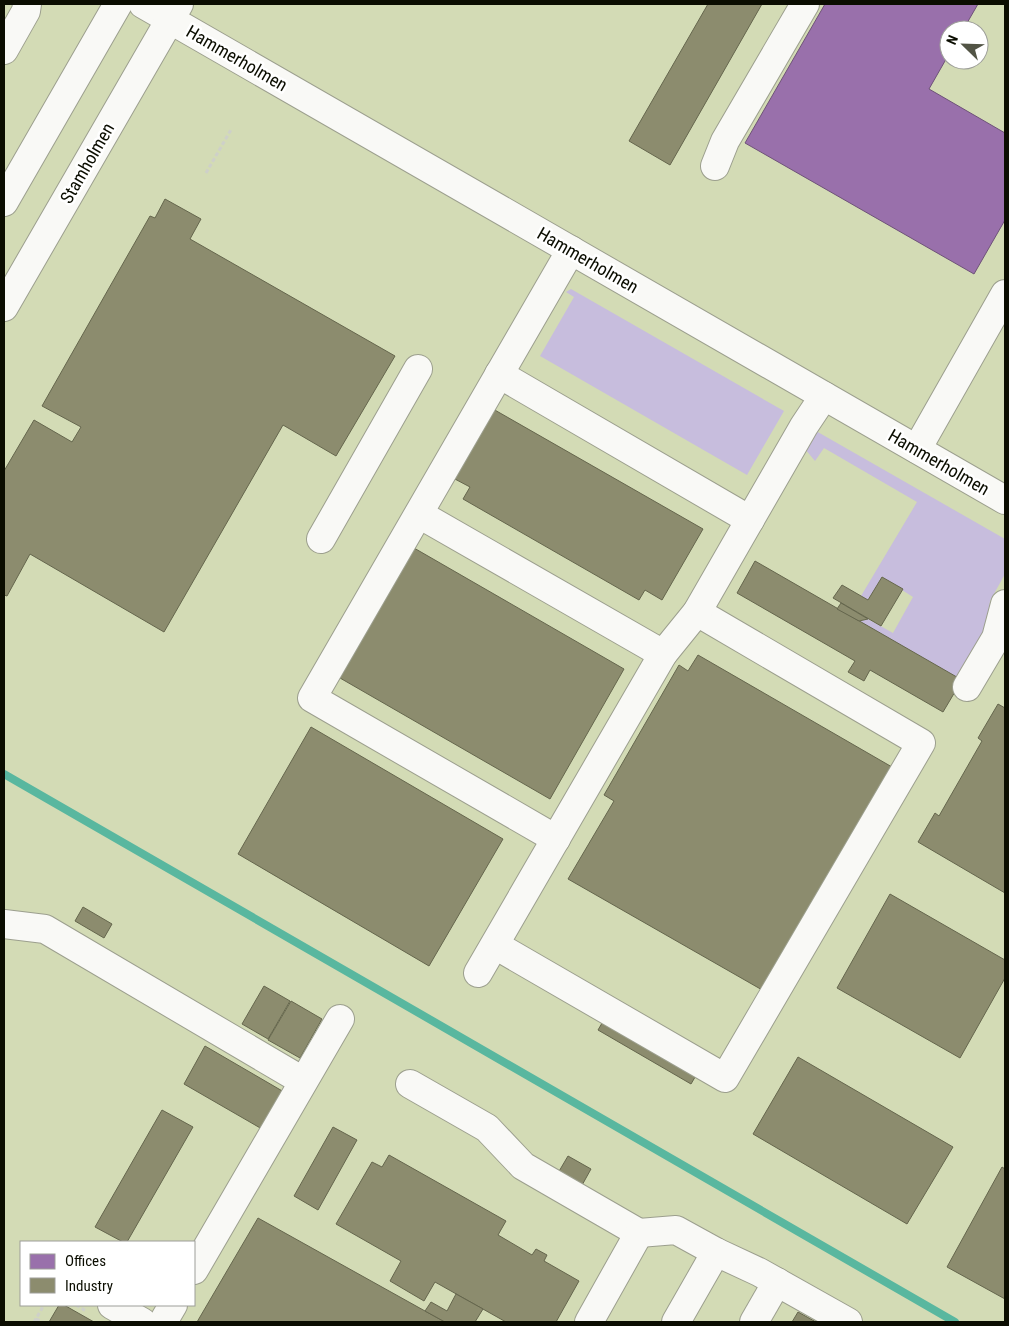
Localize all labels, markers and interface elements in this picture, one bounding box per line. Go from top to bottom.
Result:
north arrow [939,20,989,70]
street label: Hammerholmen [183,21,291,95]
text: N [943,33,961,47]
street label: Stamholmen [56,119,118,207]
street label: Hammerholmen [534,223,642,297]
street label: Hammerholmen [885,425,993,499]
legend [20,1241,195,1306]
text: Offices [65,1252,106,1270]
text: Industry [65,1277,113,1295]

